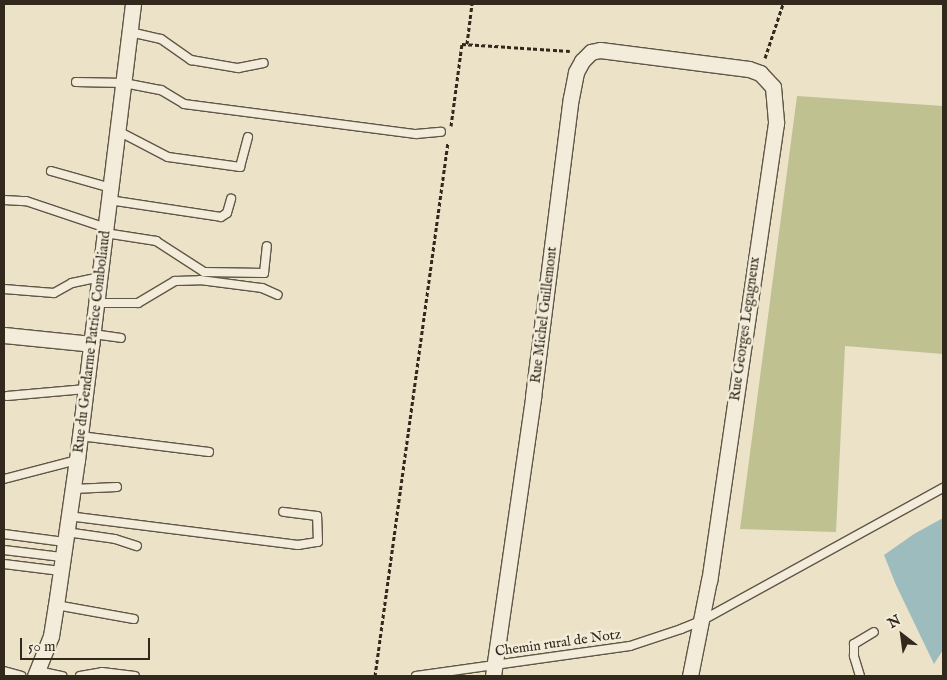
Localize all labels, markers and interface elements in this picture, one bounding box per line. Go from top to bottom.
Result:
street label: Rue du Gendarme Patrice Comboliaud [70,230,114,454]
street label: Rue Michel Guillemont [527,246,561,384]
street label: Rue Georges Legagneux [727,256,763,402]
north arrow [877,610,927,660]
text: N [885,611,904,633]
street label: Chemin rural de Notz [494,626,622,660]
scale bar [22,628,152,660]
text: 50 m [28,637,56,656]

